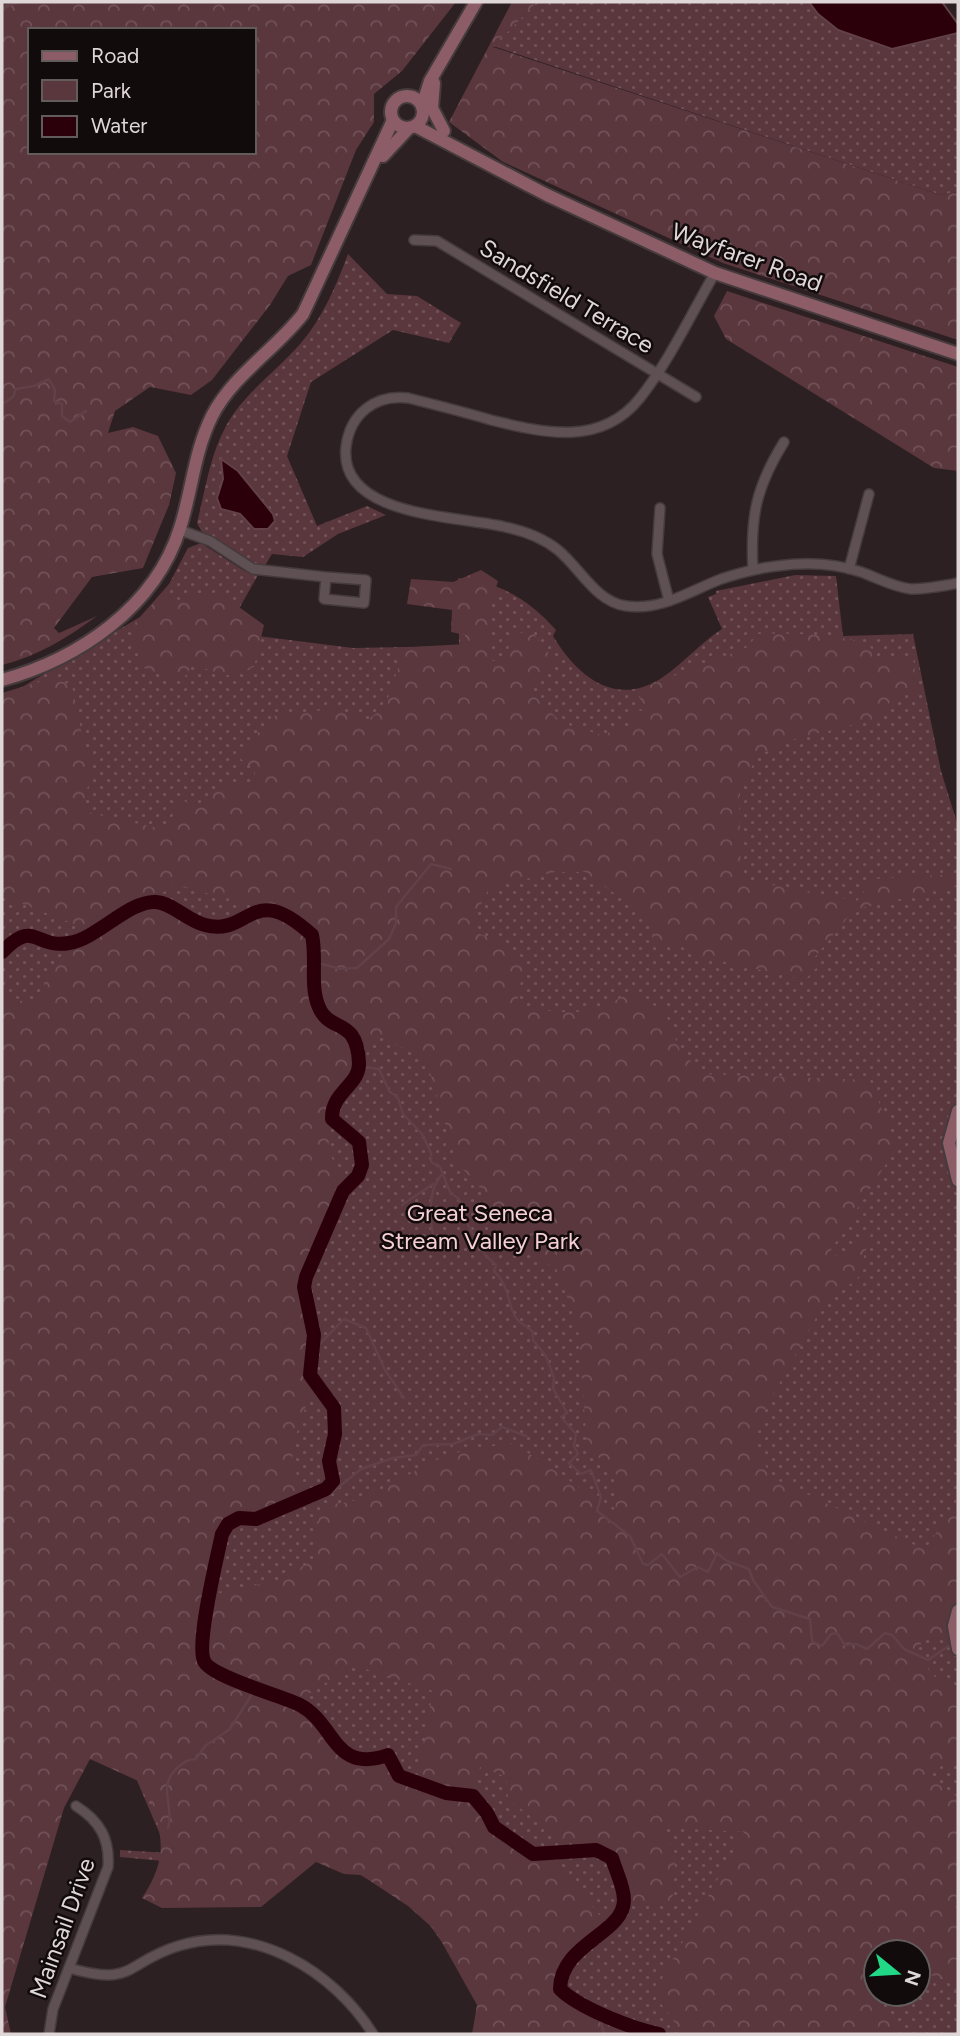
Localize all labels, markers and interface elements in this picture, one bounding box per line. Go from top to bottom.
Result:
legend [28,28,256,154]
text: Road [91,43,139,68]
text: Park [91,78,132,103]
text: Water [91,113,147,138]
street label: Wayfarer Road [668,216,826,298]
street label: Sandsfield Terrace [475,233,659,359]
park label: Great Seneca Stream Valley Park [380,1198,580,1255]
street label: Mainsail Drive [23,1854,101,2002]
north arrow [862,1938,932,2008]
text: N [899,1968,926,1989]

